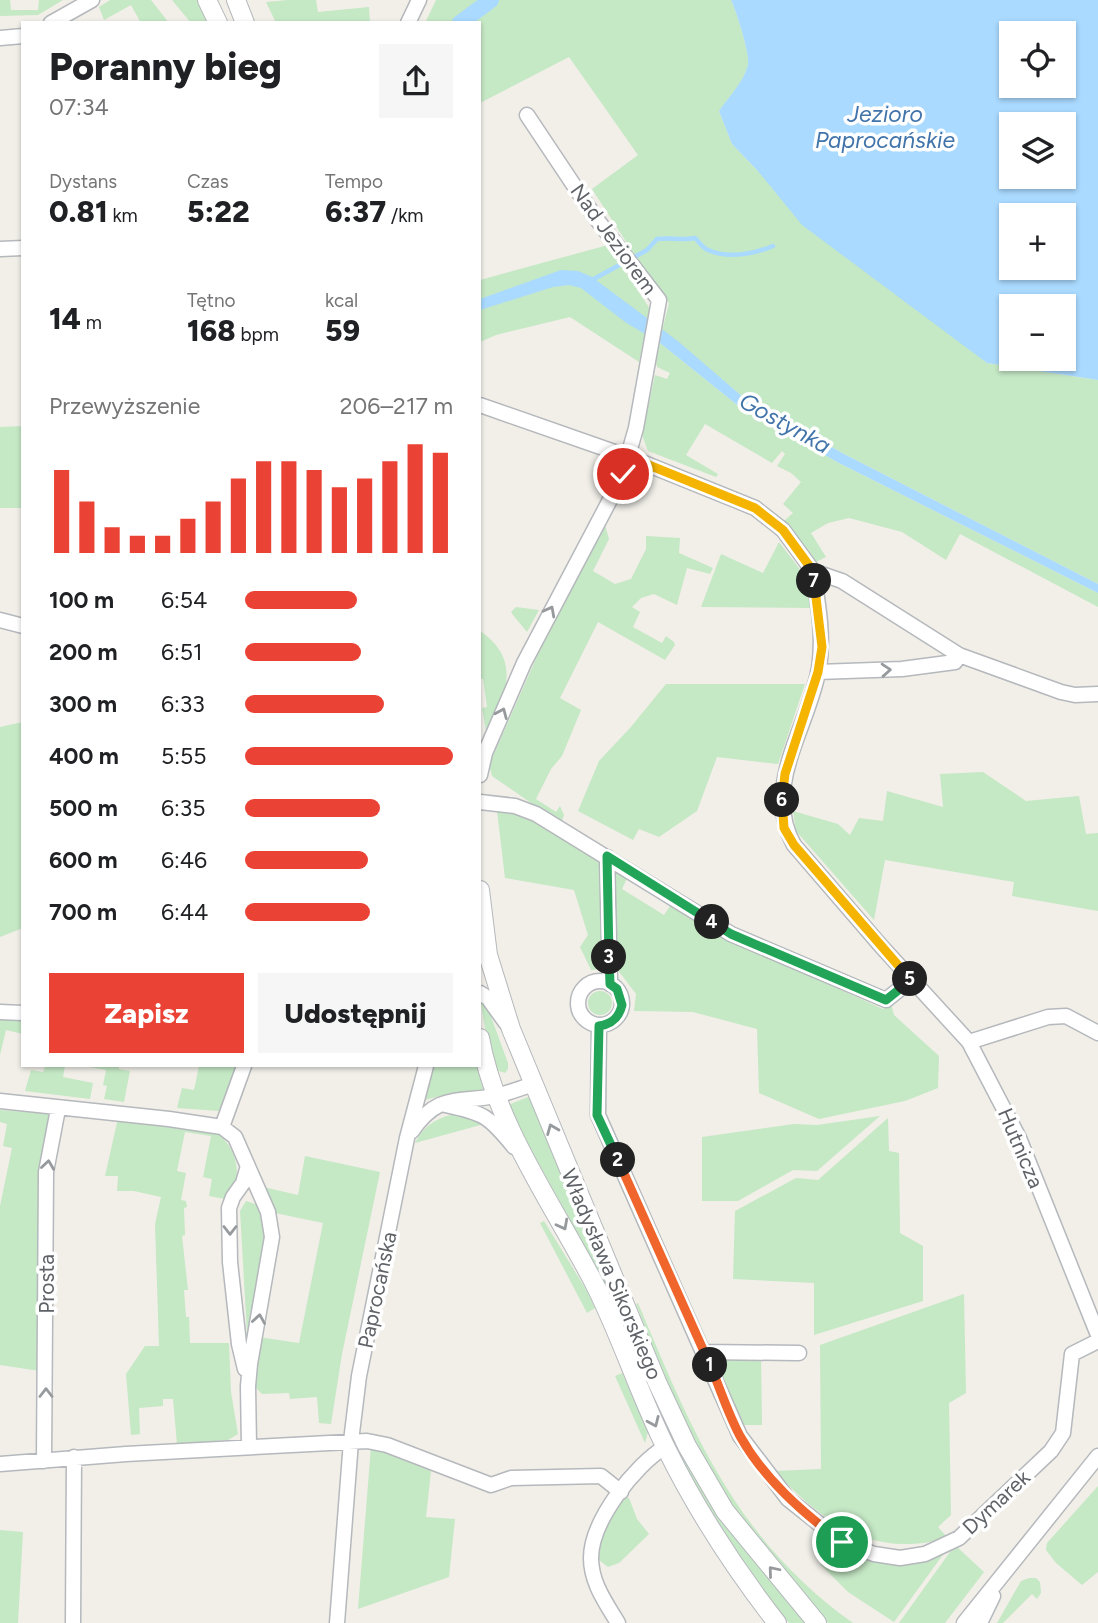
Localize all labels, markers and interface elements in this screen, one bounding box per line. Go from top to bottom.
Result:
map controls [999,21,1076,371]
button: locate [999,21,1076,98]
text: Poranny bieg [49,44,282,90]
button: share [379,44,453,118]
text: 07:34 [49,93,109,121]
water label: Jezioro Paprocańskie [815,100,955,154]
button: layers [999,112,1076,189]
text: Dystans [49,170,117,193]
text: Czas [187,170,229,193]
text: Tempo [325,170,383,193]
street label: Nad Jeziorem [566,179,662,299]
text: 0.81 [49,193,108,230]
text: 5:22 [187,193,250,230]
text: 6:37 [325,193,386,230]
button: + [999,203,1076,280]
text: km [108,204,138,227]
text: /km [386,204,424,227]
text: Tętno [187,289,236,312]
text: kcal [325,289,358,312]
button: − [999,294,1076,371]
text: 14 [49,300,81,337]
text: m [81,311,102,334]
text: 168 [187,312,236,349]
text: 59 [325,312,360,349]
text: bpm [236,323,279,346]
water label: Gostynka [735,387,835,459]
text: Przewyższenie [49,392,200,420]
text: 206–217 m [340,392,453,420]
pin [593,444,653,504]
icon: check [604,455,642,493]
pin: 7 [796,564,832,598]
text: 7 [808,569,819,592]
text: 100 m [49,586,114,614]
text: 6:54 [161,586,207,614]
one-way arrow [542,606,556,618]
text: 200 m [49,638,118,666]
text: 6:51 [161,638,203,666]
one-way arrow [881,662,892,677]
text: 300 m [49,690,117,718]
text: 6:33 [161,690,205,718]
one-way arrow [493,708,507,720]
text: 400 m [49,742,119,770]
text: 5:55 [161,742,207,770]
pin: 6 [764,782,800,818]
text: 6 [776,788,787,811]
text: 500 m [49,794,118,822]
text: 6:35 [161,794,206,822]
text: 600 m [49,846,118,874]
text: 6:46 [161,846,207,874]
text: 700 m [49,898,117,926]
text: 6:44 [161,898,208,926]
pin: 4 [694,904,730,940]
text: 4 [705,910,718,933]
pin: 3 [592,940,626,974]
text: 3 [603,945,614,968]
pin: 5 [892,962,928,996]
text: 5 [904,967,915,990]
button: Zapisz [49,973,244,1053]
button: Udostępnij [258,973,453,1053]
street label: Hutnicza [993,1104,1049,1192]
one-way arrow [546,1123,560,1136]
pin: 2 [600,1142,636,1178]
text: 2 [612,1148,623,1171]
one-way arrow [40,1159,55,1171]
street label: Władysława Sikorskiego [556,1165,668,1383]
one-way arrow [554,1218,568,1231]
one-way arrow [222,1225,238,1236]
street label: Paprocańska [352,1229,402,1351]
street label: Prosta [34,1254,59,1314]
one-way arrow [251,1313,266,1325]
pin: 1 [692,1348,728,1382]
text: 1 [705,1353,714,1376]
one-way arrow [38,1387,54,1397]
one-way arrow [646,1415,660,1427]
street label: Dymarek [957,1464,1035,1539]
pin [812,1512,872,1572]
icon: arrive [823,1523,861,1561]
one-way arrow [769,1566,781,1579]

